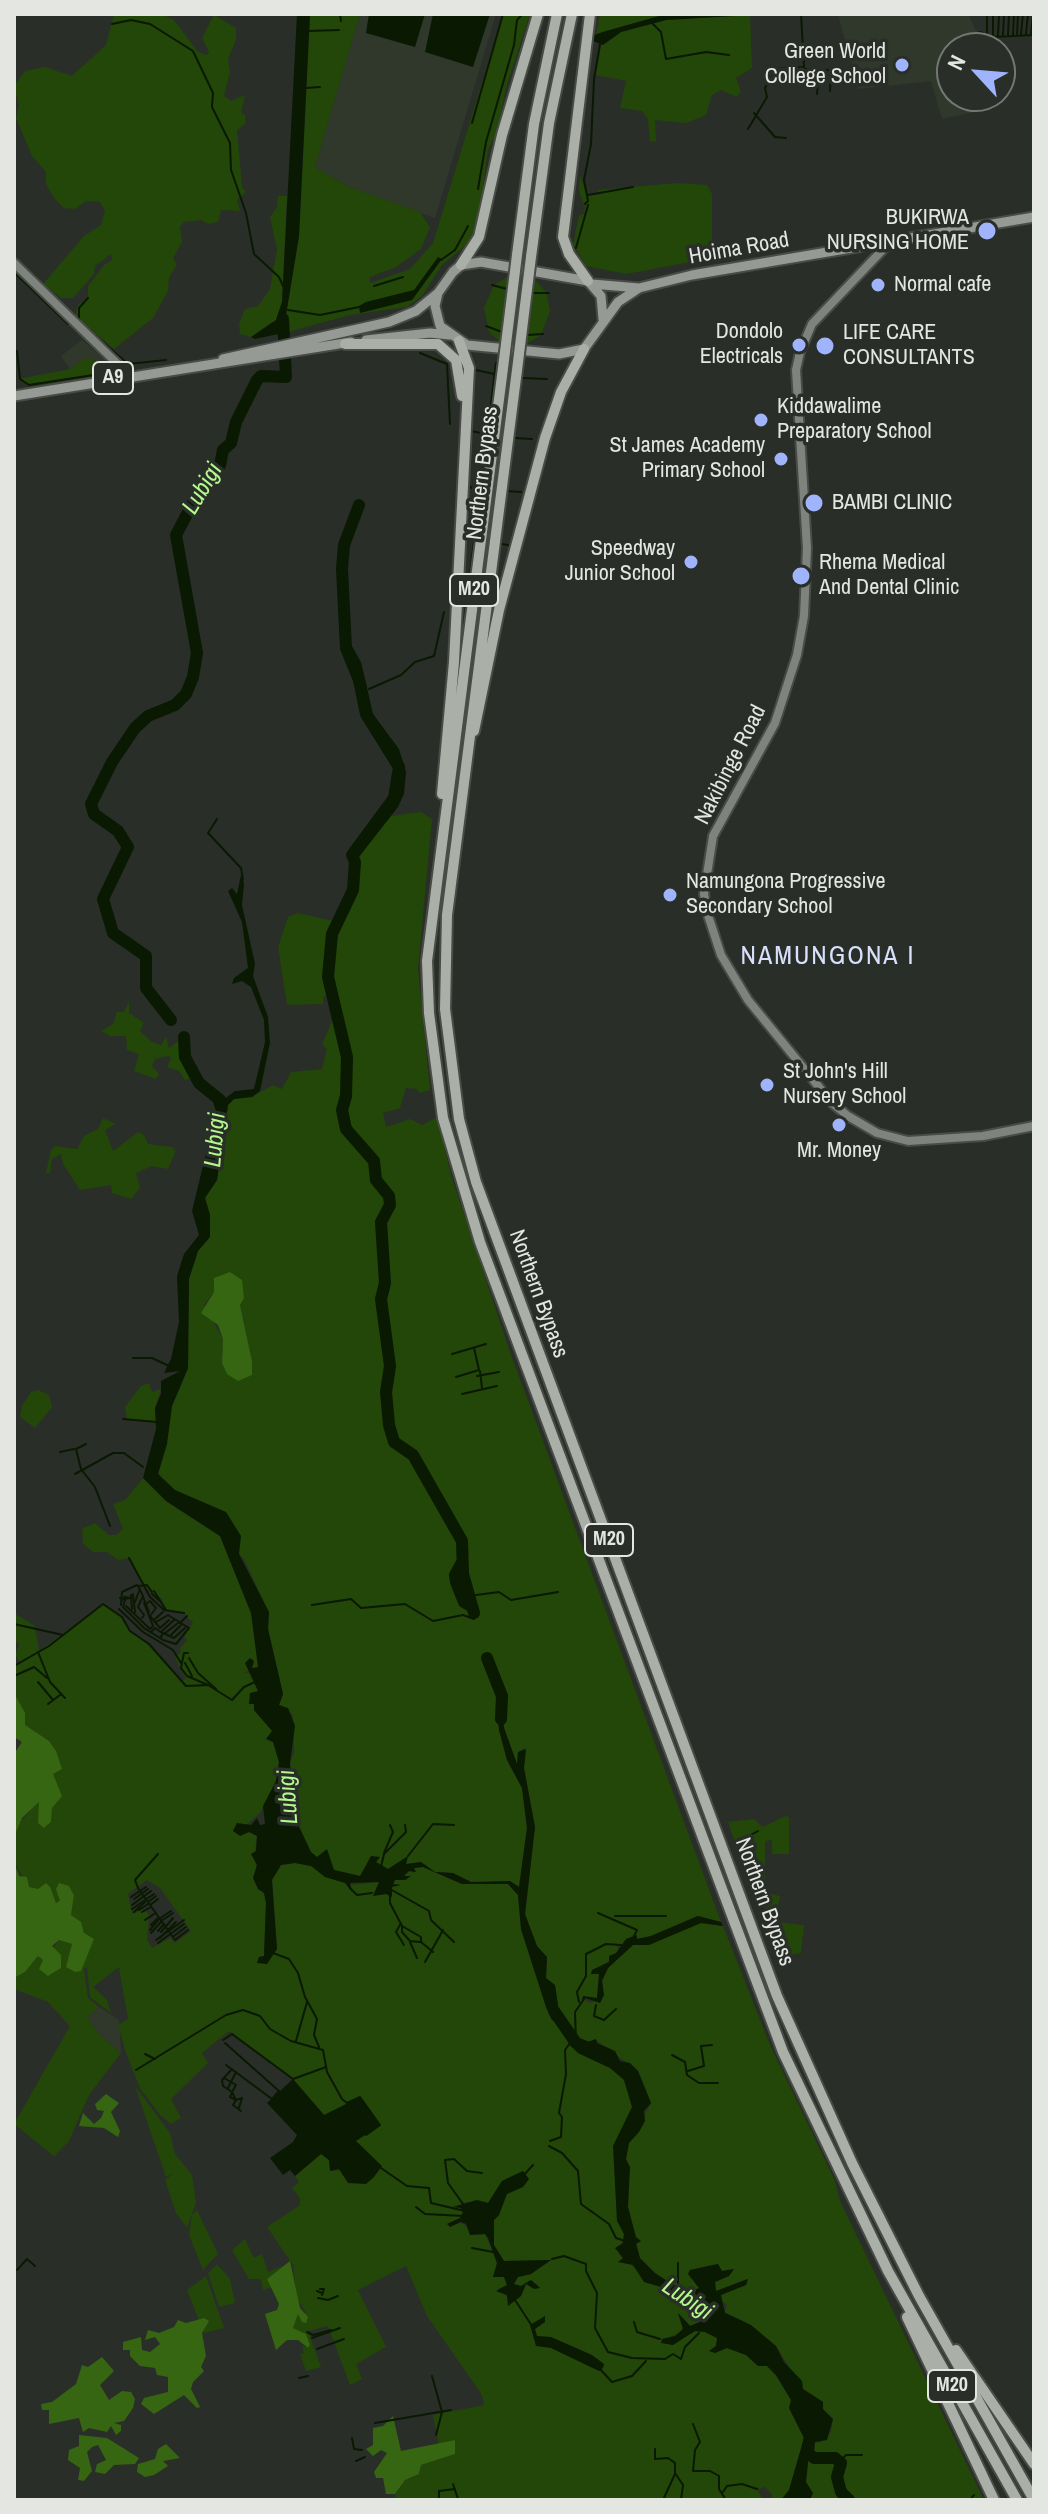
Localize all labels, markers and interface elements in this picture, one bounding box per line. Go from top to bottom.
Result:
north arrow [936,32,1016,112]
place label: Green World College School [765,39,886,90]
text: N [940,50,973,75]
marker: Green World College School [893,56,911,74]
place label: BUKIRWA NURSING HOME [827,205,969,256]
marker: BUKIRWA NURSING HOME [976,220,998,242]
street label: Hoima Road [687,227,791,271]
place label: Normal cafe [894,272,991,298]
marker: Normal cafe [869,276,887,294]
place label: Dondolo Electricals [700,319,783,370]
place label: LIFE CARE CONSULTANTS [843,320,975,372]
marker: LIFE CARE CONSULTANTS [814,335,836,357]
marker: Dondolo Electricals [790,336,808,354]
road number: A9 [93,362,133,394]
place label: Kiddawalime Preparatory School [777,394,931,446]
street label: Northern Bypass [462,405,504,541]
marker: Kiddawalime Preparatory School [752,411,770,429]
place label: St James Academy Primary School [610,433,765,484]
marker: St James Academy Primary School [772,450,790,468]
water label: Lubigi [177,458,229,520]
place label: BAMBI CLINIC [832,490,952,516]
marker: BAMBI CLINIC [803,492,825,514]
place label: Speedway Junior School [565,536,675,588]
place label: Rhema Medical And Dental Clinic [819,550,959,602]
marker: Speedway Junior School [682,553,700,571]
marker: Rhema Medical And Dental Clinic [790,565,812,587]
road number: M20 [450,574,498,606]
street label: Nakibinge Road [690,701,772,829]
place label: Namungona Progressive Secondary School [686,869,886,920]
marker: Namungona Progressive Secondary School [661,886,679,904]
district label: NAMUNGONA I [741,941,915,973]
place label: St John's Hill Nursery School [783,1059,906,1110]
marker: St John's Hill Nursery School [758,1076,776,1094]
water label: Lubigi [199,1111,233,1169]
marker: Mr. Money [830,1116,848,1134]
place label: Mr. Money [797,1138,881,1164]
street label: Northern Bypass [503,1226,573,1362]
road number: M20 [585,1524,633,1556]
water label: Lubigi [273,1769,305,1825]
street label: Northern Bypass [729,1834,799,1970]
water label: Lubigi [656,2273,718,2327]
road number: M20 [928,2370,976,2402]

